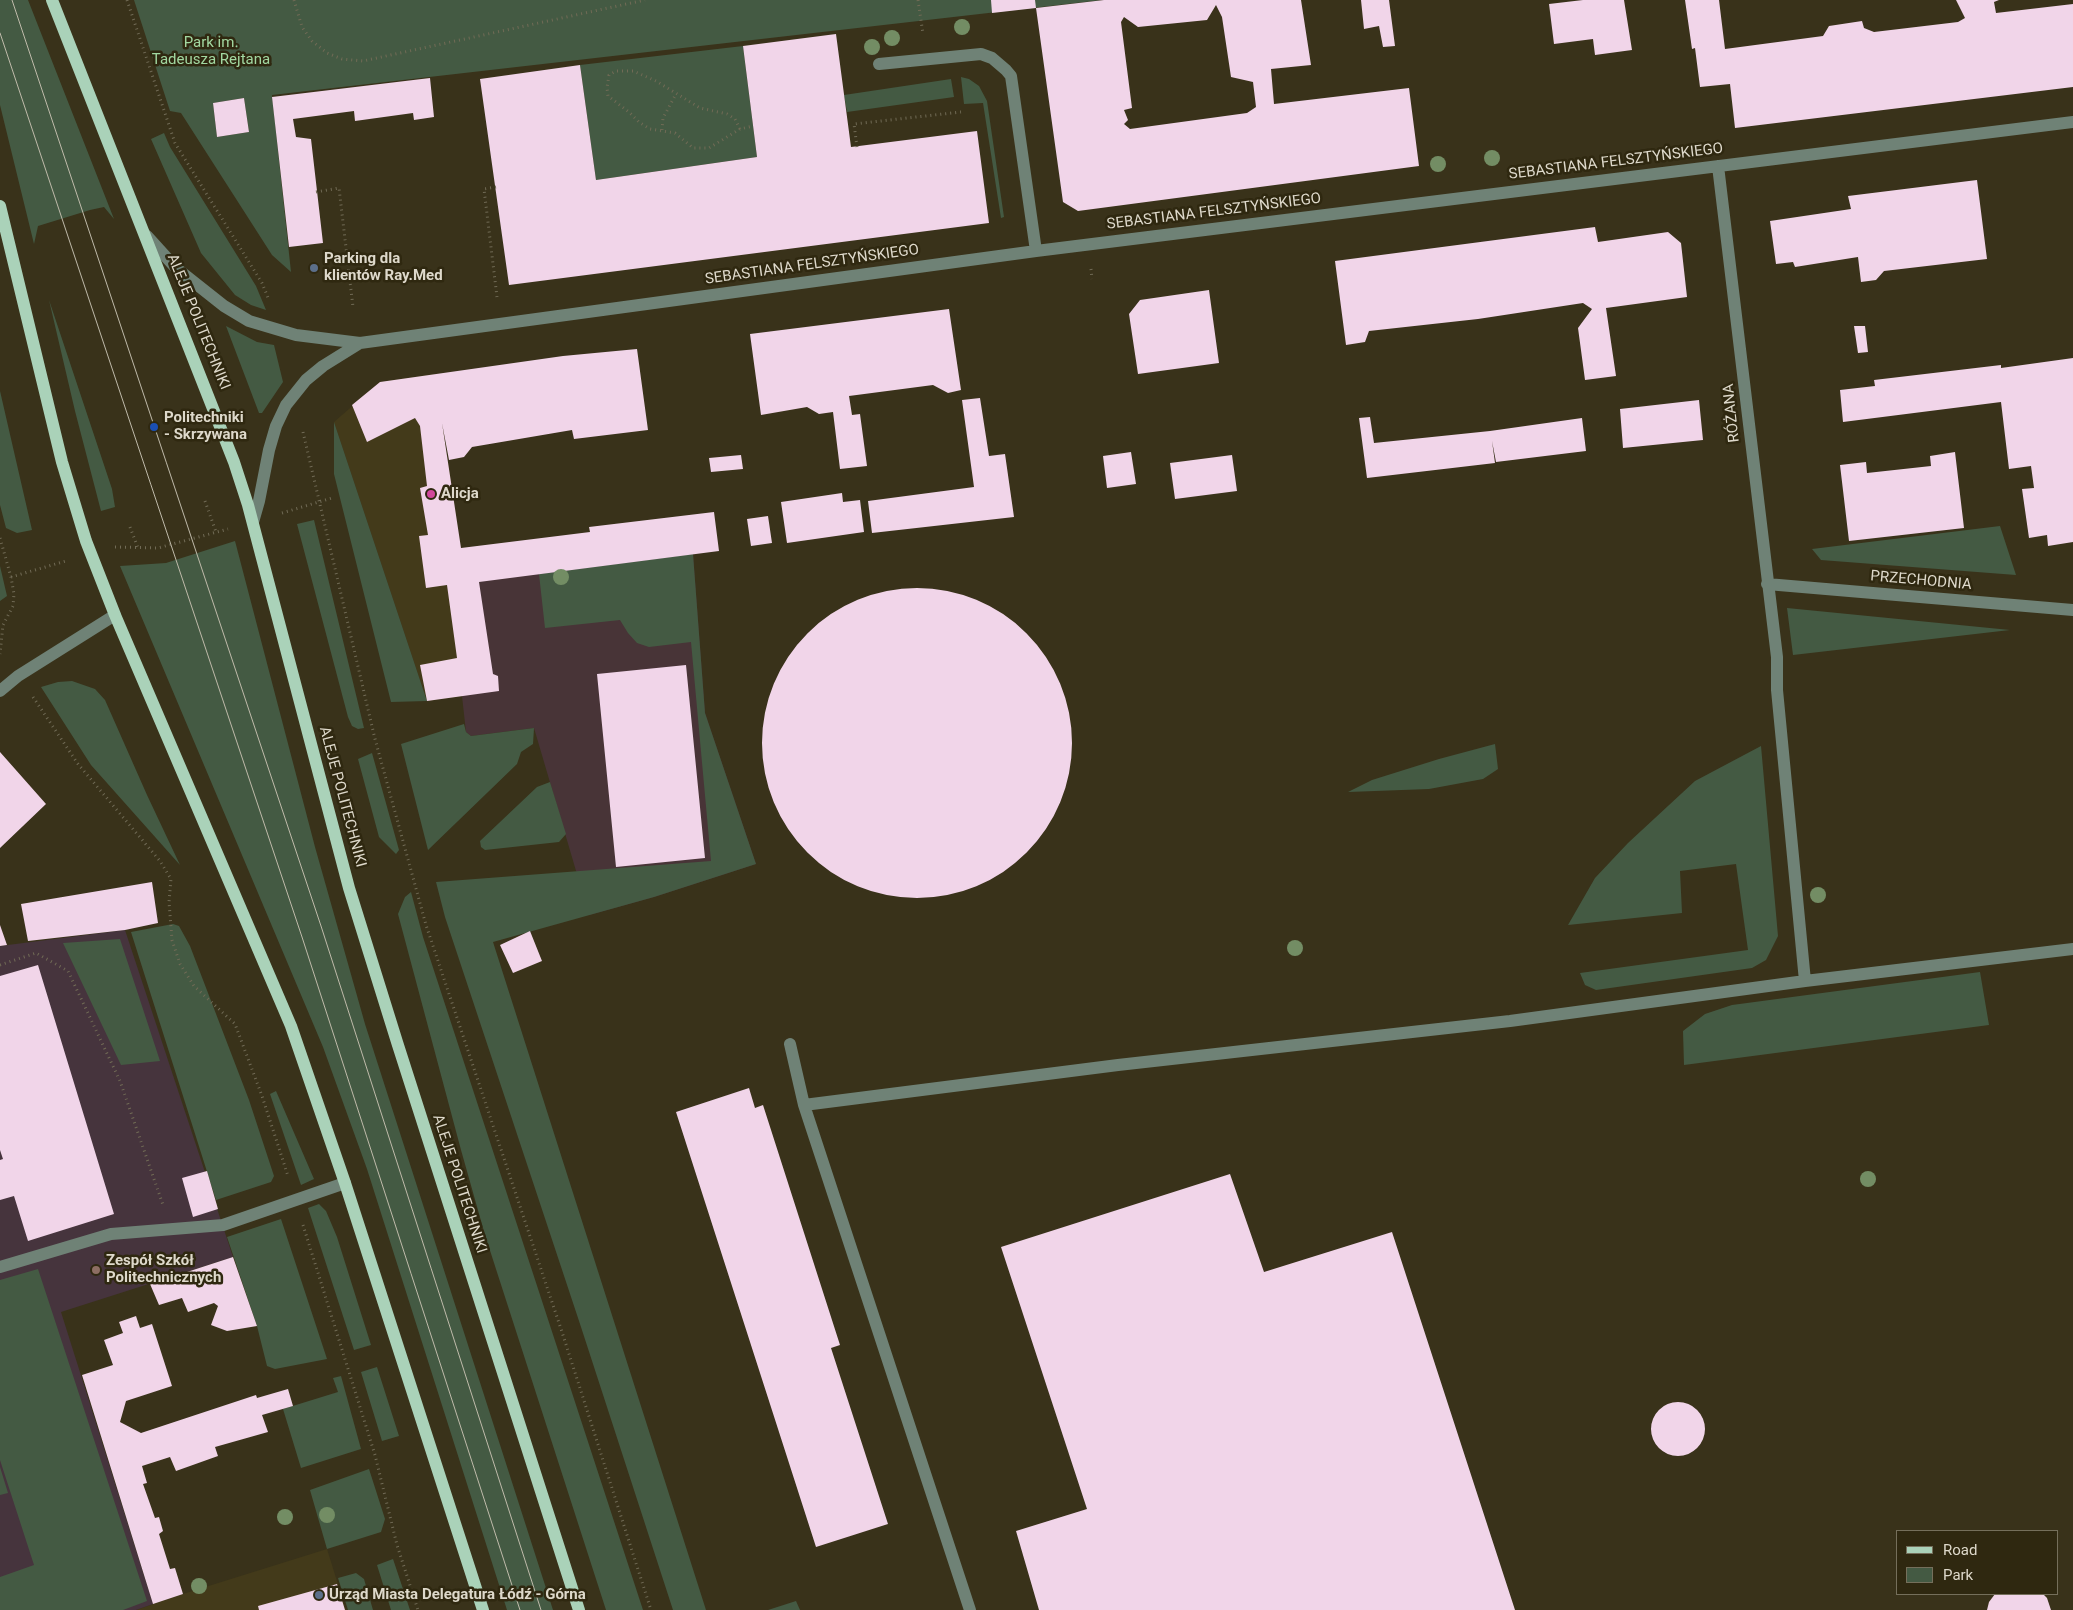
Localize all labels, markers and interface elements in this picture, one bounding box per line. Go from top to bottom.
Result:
park label: Park im. Tadeusza Rejtana [152,34,270,69]
street label: SEBASTIANA FELSZTYŃSKIEGO [1508,140,1724,184]
street label: SEBASTIANA FELSZTYŃSKIEGO [1106,190,1322,234]
street label: SEBASTIANA FELSZTYŃSKIEGO [704,241,920,289]
place label: Parking dla klientów Ray.Med [324,250,443,285]
street label: ALEJE POLITECHNIKI [163,251,233,393]
marker: Parking dla klientów Ray.Med [308,262,320,274]
street label: RÓŻANA [1720,383,1744,443]
place label: Politechniki - Skrzywana [164,409,247,444]
marker: Politechniki - Skrzywana [148,421,160,433]
place label: Alicja [441,485,479,503]
marker: Alicja [425,488,437,500]
street label: PRZECHODNIA [1870,568,1972,594]
street label: ALEJE POLITECHNIKI [315,725,369,869]
street label: ALEJE POLITECHNIKI [428,1112,490,1256]
place label: Zespół Szkół Politechnicznych [106,1252,221,1287]
marker: Zespół Szkół Politechnicznych [90,1264,102,1276]
legend [1896,1530,2058,1595]
text: Road [1943,1541,1977,1559]
text: Park [1943,1566,1973,1584]
place label: Urząd Miasta Delegatura Łódź - Górna [329,1586,586,1604]
marker: Urząd Miasta Delegatura Łódź - Górna [313,1589,325,1601]

